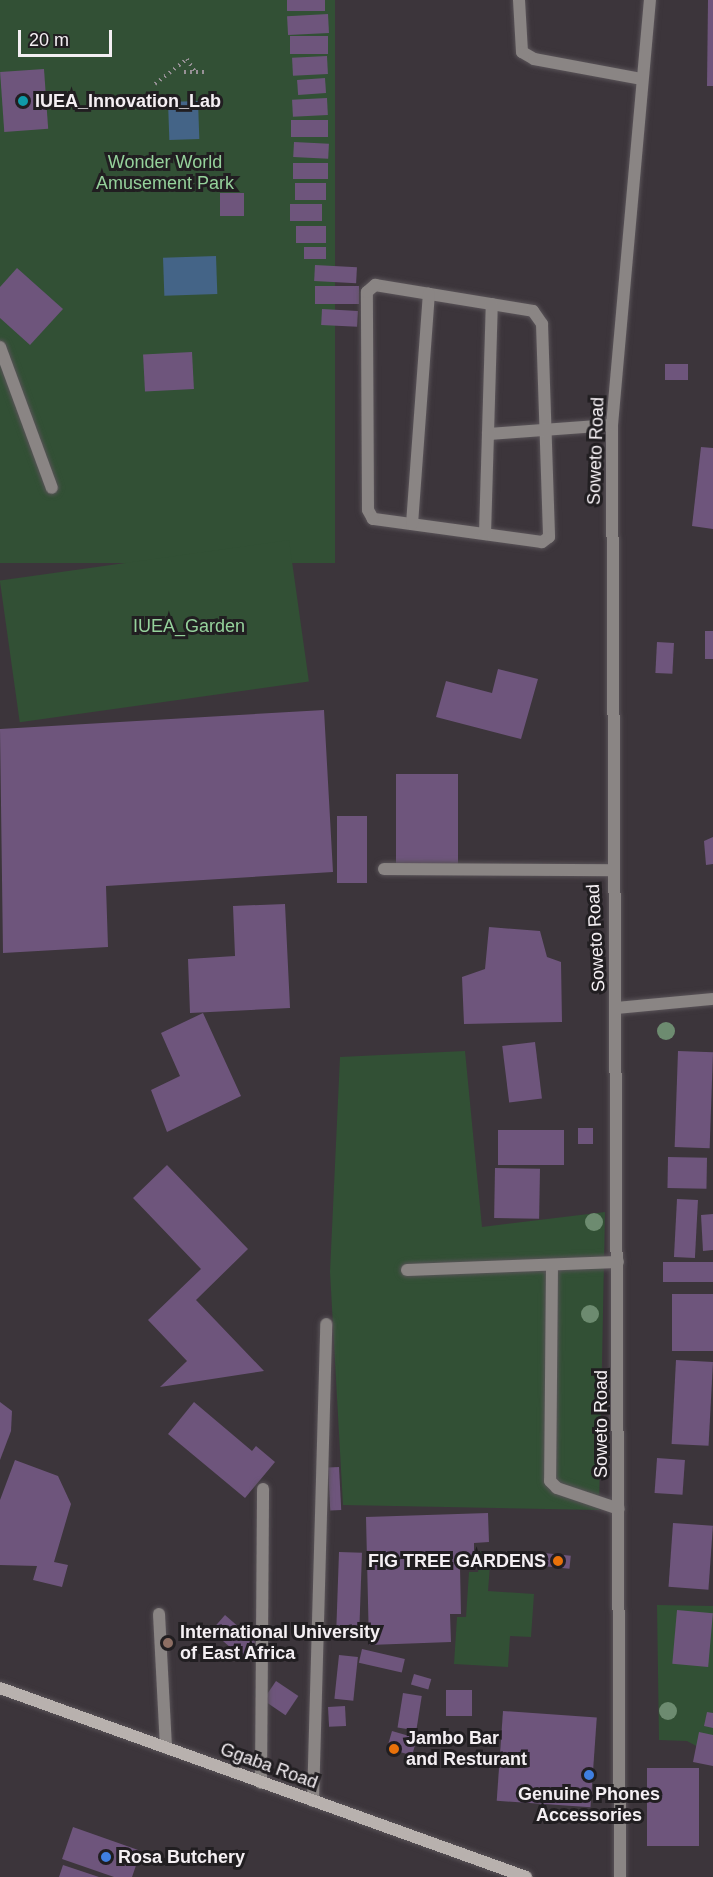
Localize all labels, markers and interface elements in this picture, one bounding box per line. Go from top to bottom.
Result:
scale bar [21,18,116,56]
text: 20 m [29,30,69,50]
place label: IUEA_Innovation_Lab [35,90,221,112]
marker: IUEA_Innovation_Lab [16,94,30,108]
park label: Wonder World Amusement Park [96,152,234,195]
street label: Soweto Road [583,397,609,505]
park label: IUEA_Garden [133,615,245,637]
street label: Soweto Road [582,883,610,993]
street label: Soweto Road [590,1370,612,1478]
place label: FIG TREE GARDENS [368,1550,546,1572]
marker: FIG TREE GARDENS [551,1554,565,1568]
place label: International University of East Africa [180,1622,380,1664]
marker: International University of East Africa [161,1636,175,1650]
place label: Jambo Bar and Resturant [406,1728,527,1770]
street label: Ggaba Road [217,1738,321,1794]
marker: Jambo Bar and Resturant [387,1742,401,1756]
marker: Genuine Phones Accessories [582,1768,596,1782]
place label: Genuine Phones Accessories [518,1784,660,1826]
place label: Rosa Butchery [118,1846,245,1868]
marker: Rosa Butchery [99,1850,113,1864]

